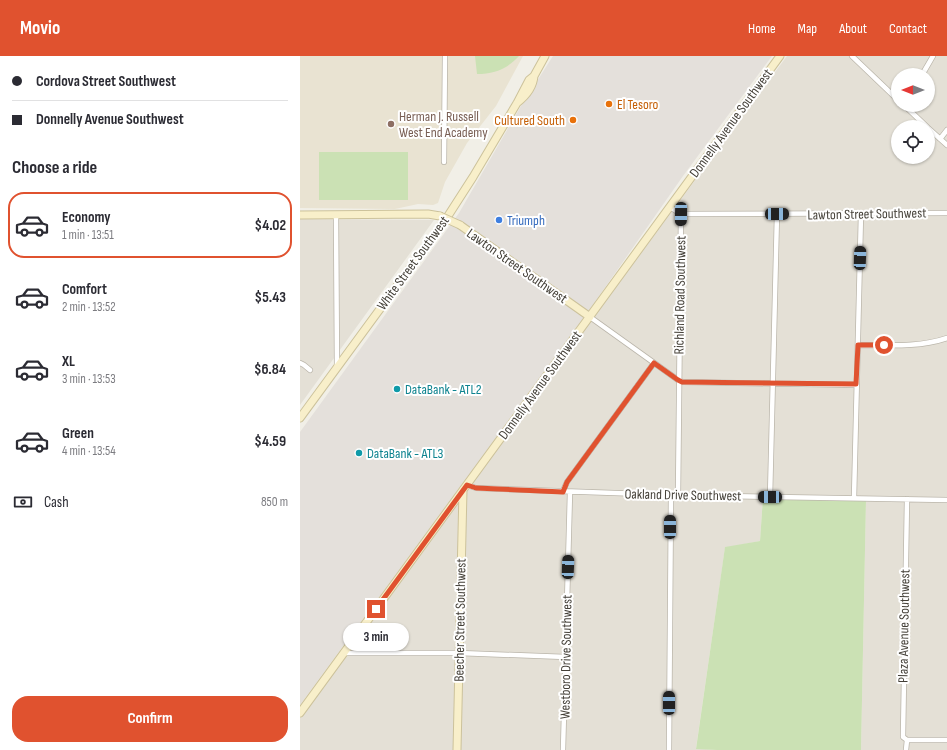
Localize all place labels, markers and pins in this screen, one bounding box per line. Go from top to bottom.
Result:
place label: El Tesoro [617,96,659,113]
marker: El Tesoro [604,99,614,109]
place label: Herman J. Russell West End Academy [399,108,488,141]
place label: Cultured South [494,112,565,129]
marker: Cultured South [568,115,578,125]
marker: Herman J. Russell West End Academy [386,119,396,129]
place label: Triumph [507,212,545,229]
marker: Triumph [494,215,504,225]
place label: DataBank - ATL2 [405,381,482,398]
marker: DataBank - ATL2 [392,384,402,394]
place label: DataBank - ATL3 [367,445,443,462]
marker: DataBank - ATL3 [354,448,364,458]

